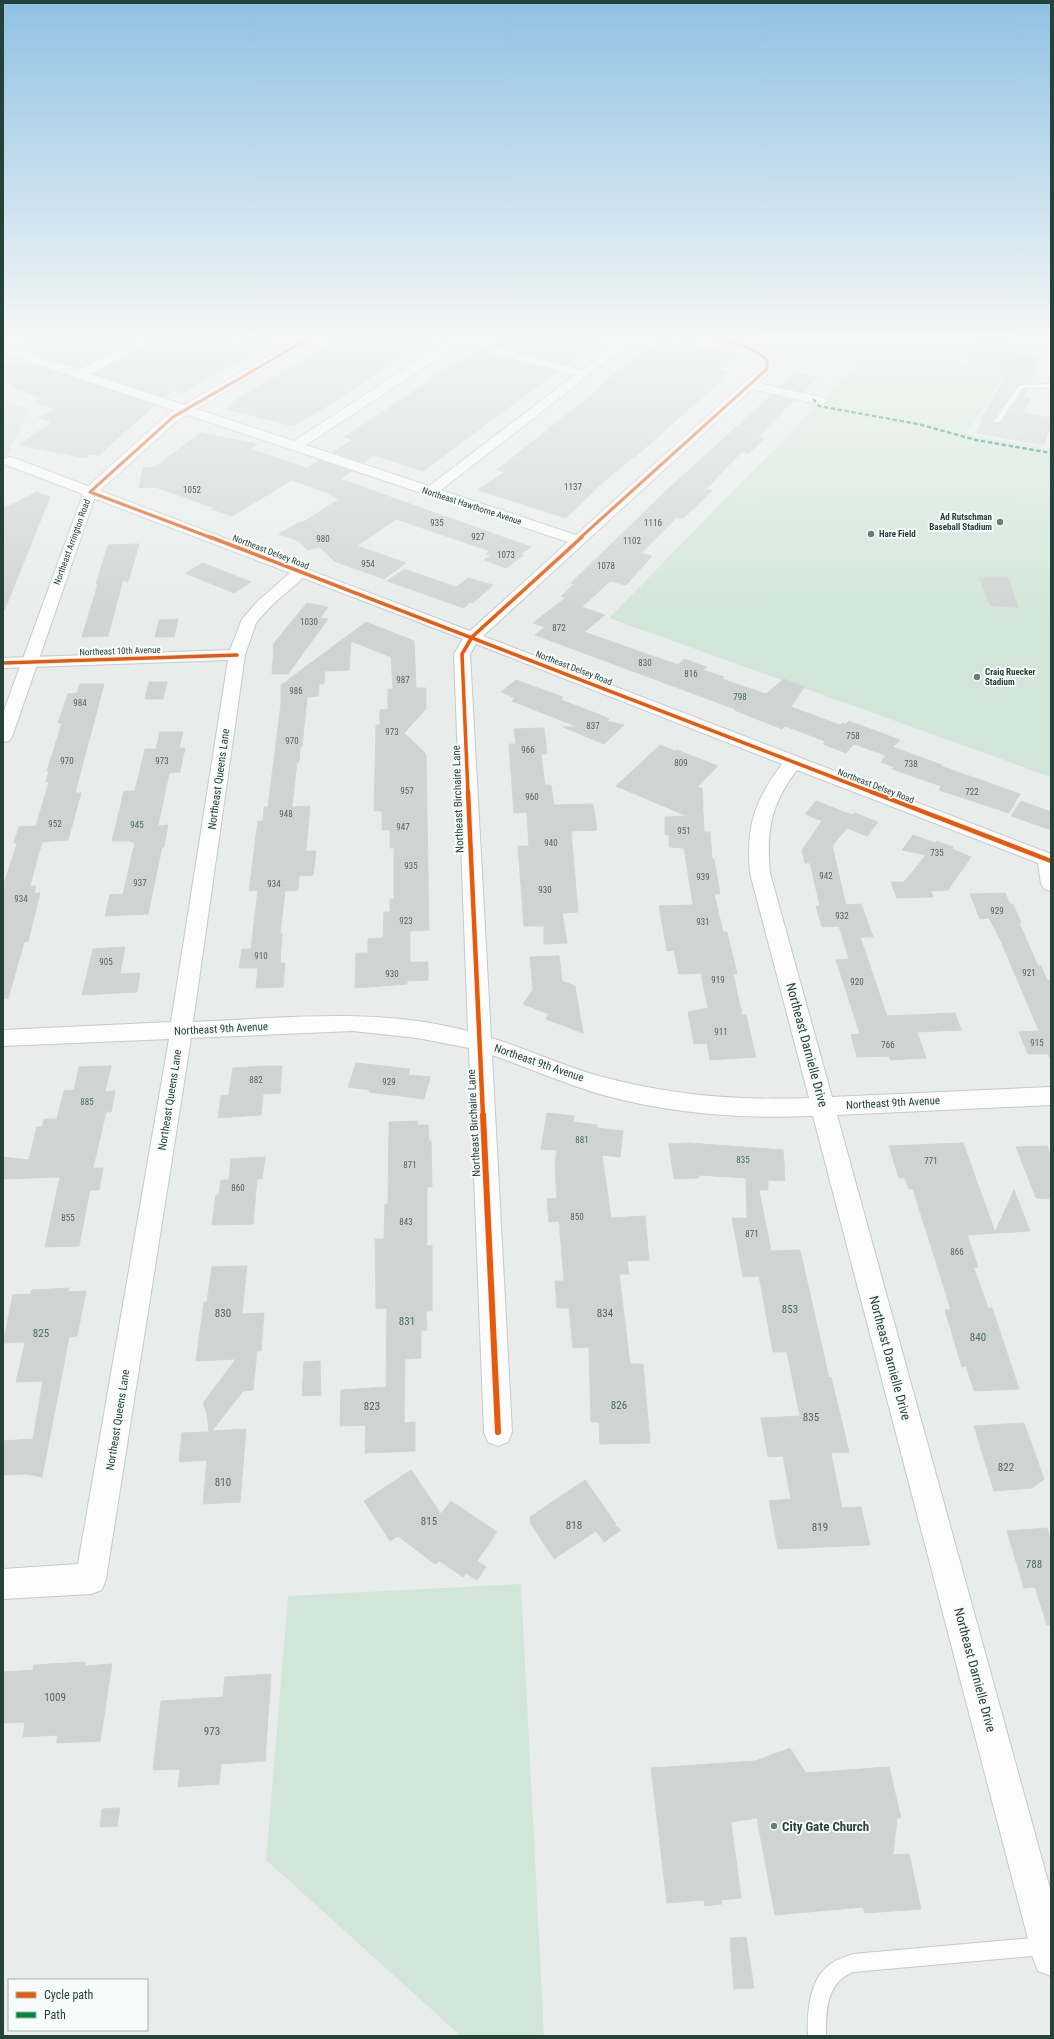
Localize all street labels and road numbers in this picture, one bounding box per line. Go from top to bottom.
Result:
street label: Northeast Hawthorne Avenue [421,485,523,527]
street label: Northeast Arrington Road [52,498,92,586]
street label: Northeast Delsey Road [231,533,311,571]
street label: Northeast 10th Avenue [79,645,161,657]
street label: Northeast Delsey Road [534,649,614,687]
street label: Northeast Queens Lane [205,728,233,830]
street label: Northeast Birchaire Lane [450,745,466,853]
street label: Northeast Delsey Road [836,767,916,805]
street label: Northeast Darnielle Drive [783,981,831,1109]
street label: Northeast 9th Avenue [174,1020,268,1038]
street label: Northeast 9th Avenue [492,1042,586,1084]
street label: Northeast Queens Lane [156,1049,184,1151]
street label: Northeast Birchaire Lane [465,1069,483,1177]
street label: Northeast 9th Avenue [846,1094,940,1112]
street label: Northeast Darnielle Drive [866,1294,914,1422]
street label: Northeast Queens Lane [104,1369,132,1471]
street label: Northeast Darnielle Drive [951,1606,999,1734]

